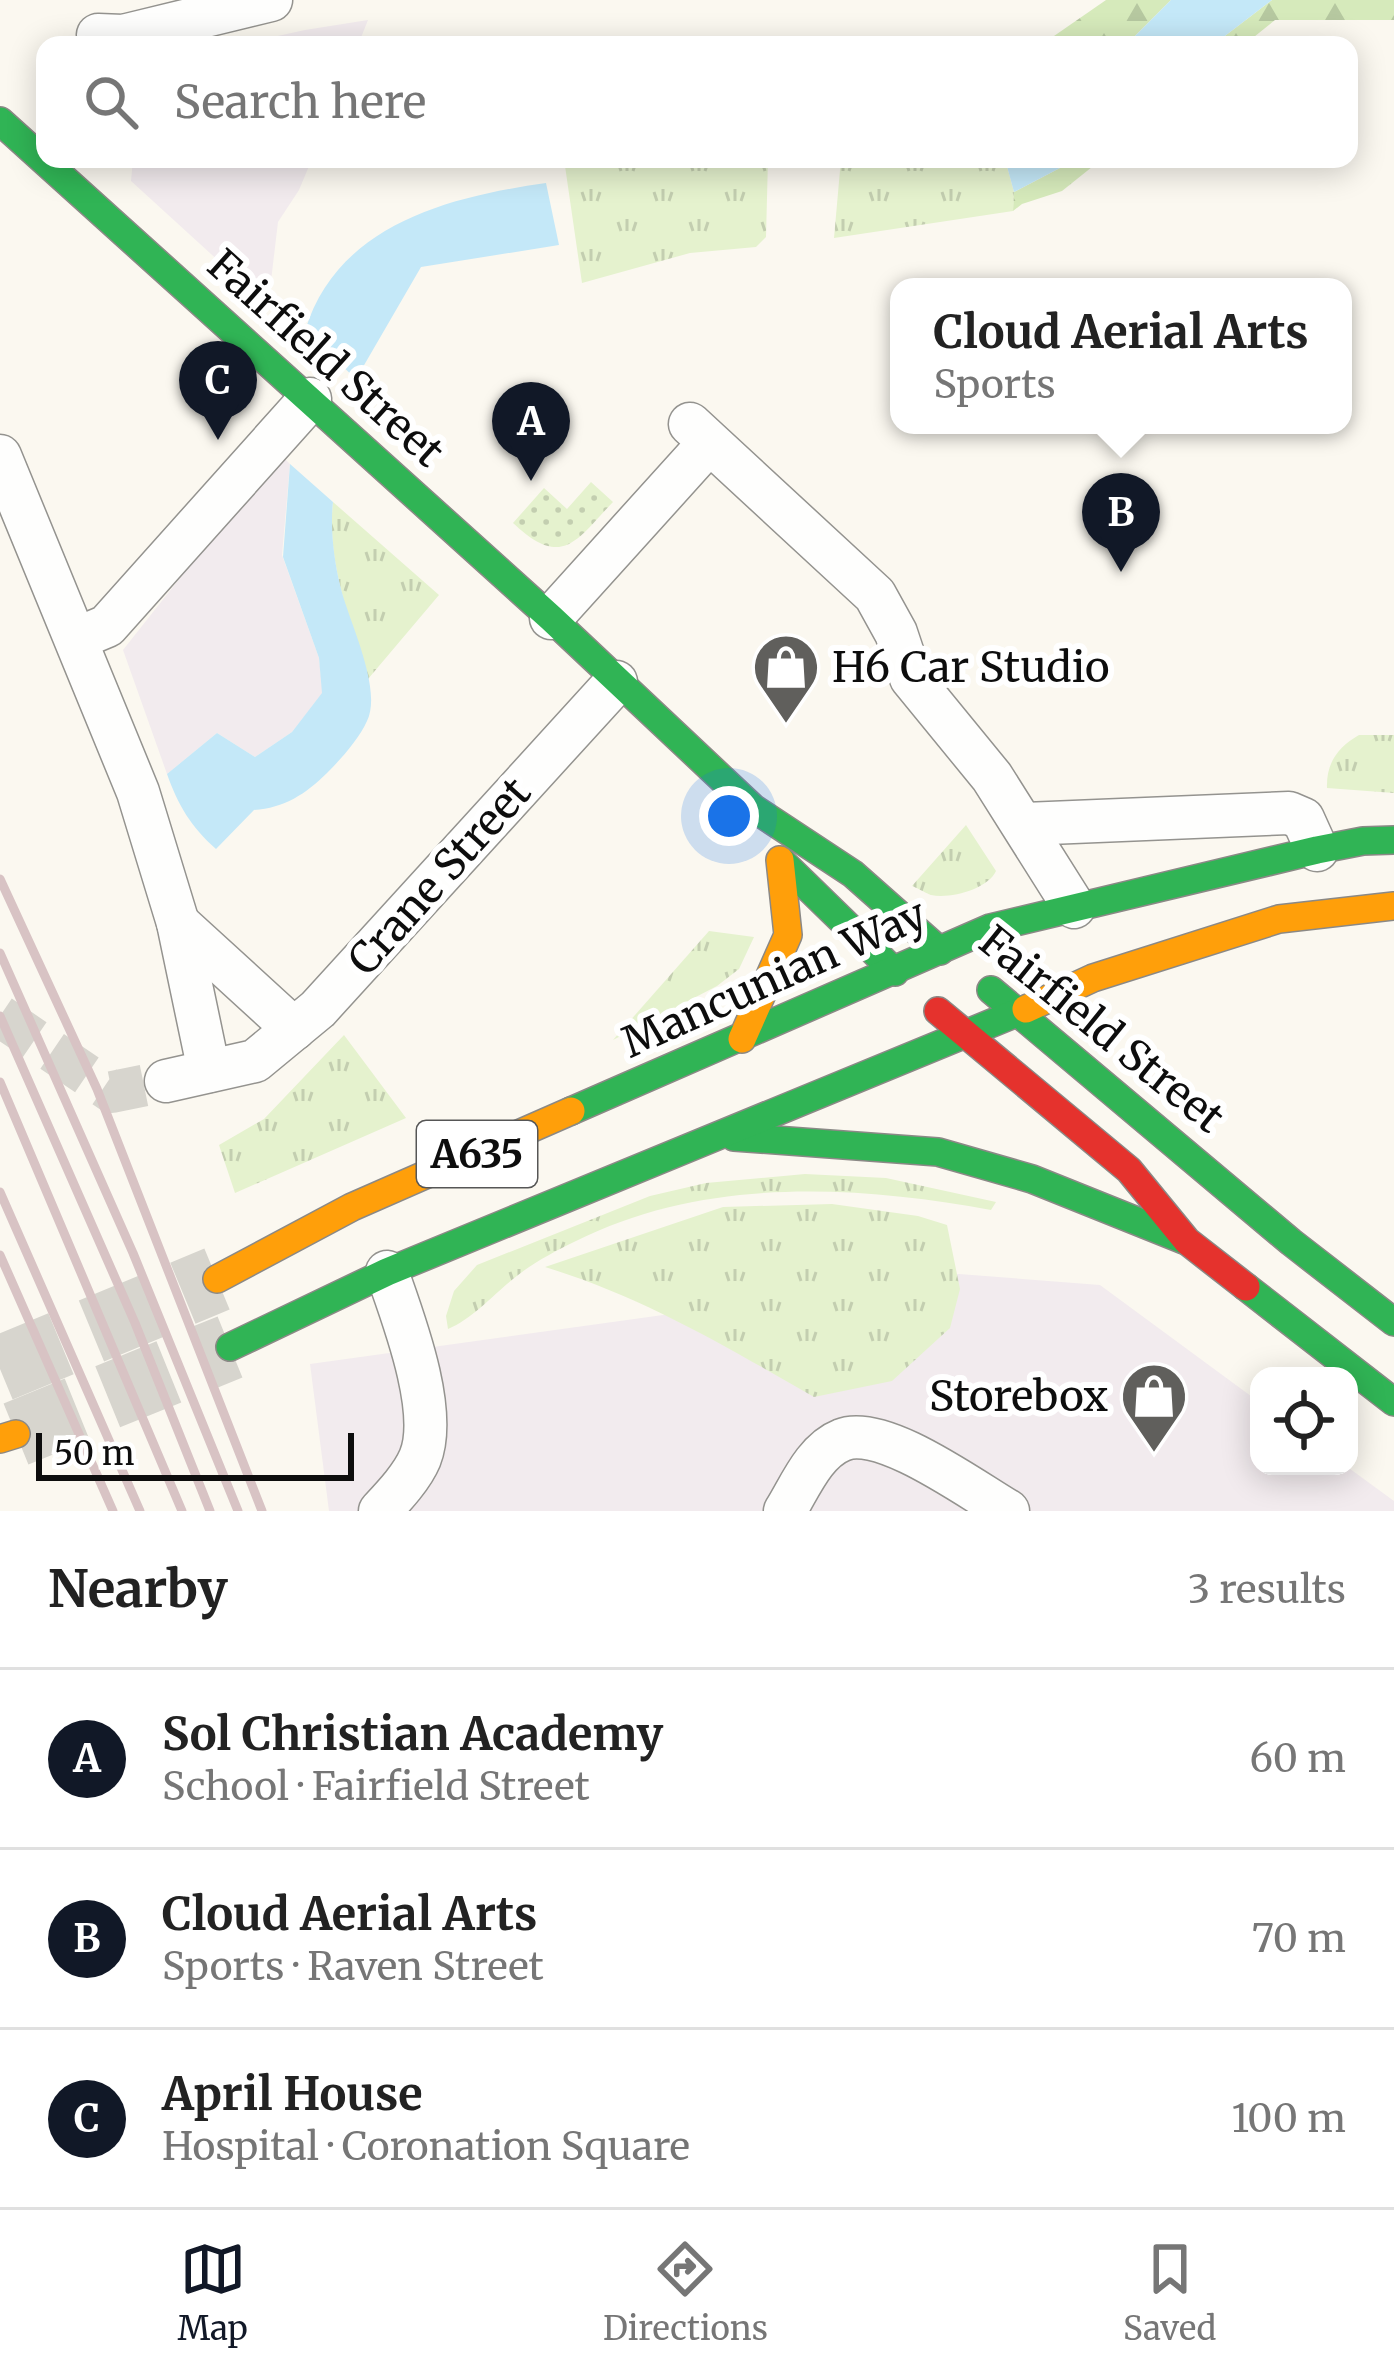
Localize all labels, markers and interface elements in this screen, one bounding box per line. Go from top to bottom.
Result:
search box [36,36,1358,168]
icon: search [78,69,144,135]
text: Search here [174,74,426,130]
street label: Fairfield Street [197,239,455,477]
popup [890,278,1352,434]
text: Cloud Aerial Arts [933,304,1309,360]
pin: C [179,341,257,440]
text: Sports [933,360,1056,409]
pin: A [492,382,570,481]
pin: B [1082,473,1160,572]
shop icon: H6 Car Studio [751,632,821,726]
place label: H6 Car Studio [832,641,1110,693]
street label: Crane Street [337,767,541,985]
your location [699,786,759,846]
street label: Mancunian Way [614,887,935,1068]
street label: Fairfield Street [969,915,1235,1143]
road number: A635 [417,1121,537,1187]
shop icon: Storebox [1119,1361,1189,1455]
map controls [1250,1367,1358,1475]
button: locate [1250,1367,1358,1475]
place label: Storebox [929,1370,1108,1422]
scale bar [36,1427,354,1480]
text: 50 m [54,1433,135,1474]
text: Nearby [48,1557,228,1621]
text: 3 results [1188,1565,1346,1614]
text: Sol Christian Academy [162,1706,663,1762]
text: A [73,1734,101,1783]
text: 60 m [1249,1734,1346,1783]
text: School · Fairfield Street [162,1762,590,1811]
text: Cloud Aerial Arts [162,1886,537,1942]
text: B [73,1914,101,1963]
text: 70 m [1252,1914,1346,1963]
text: Sports · Raven Street [162,1942,544,1991]
text: April House [162,2066,423,2122]
text: C [74,2094,100,2143]
text: 100 m [1231,2094,1346,2143]
text: Hospital · Coronation Square [162,2122,690,2171]
tab: Map [178,2236,248,2349]
tab: Directions [603,2236,768,2349]
tab: Saved [1123,2236,1216,2349]

